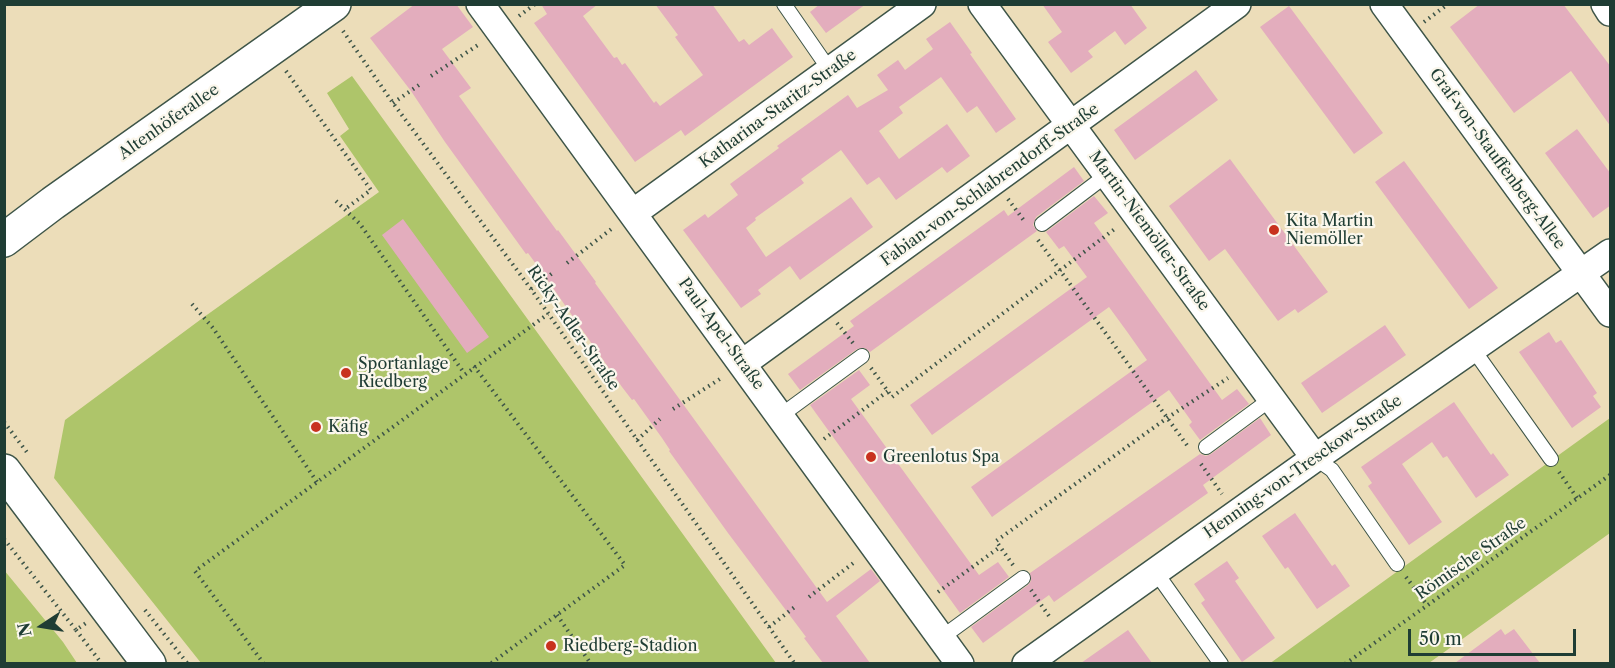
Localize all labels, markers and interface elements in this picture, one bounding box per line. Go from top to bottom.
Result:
street label: Katharina-Staritz-Straße [696,46,860,172]
street label: Graf-von-Stauffenberg-Allee [1425,65,1569,253]
street label: Altenhöferallee [115,80,223,164]
street label: Fabian-von-Schlabrendorff-Straße [877,99,1103,271]
street label: Martin-Niemöller-Straße [1085,147,1213,315]
place label: Kita Martin Niemöller [1286,211,1373,249]
marker: Kita Martin Niemöller [1267,223,1281,237]
street label: Ricky-Adler-Straße [523,262,623,394]
street label: Paul-Apel-Straße [674,274,768,394]
place label: Sportanlage Riedberg [358,354,449,392]
marker: Sportanlage Riedberg [339,366,353,380]
street label: Henning-von-Tresckow-Straße [1200,391,1406,543]
place label: Käfig [328,417,367,437]
marker: Käfig [309,420,323,434]
place label: Greenlotus Spa [883,447,999,467]
marker: Greenlotus Spa [864,450,878,464]
street label: Römische Straße [1412,514,1530,604]
north arrow [12,596,72,656]
scale bar [1411,617,1579,655]
text: N [13,621,36,639]
text: 50 m [1419,628,1462,650]
place label: Riedberg-Stadion [563,636,697,656]
marker: Riedberg-Stadion [544,639,558,653]

